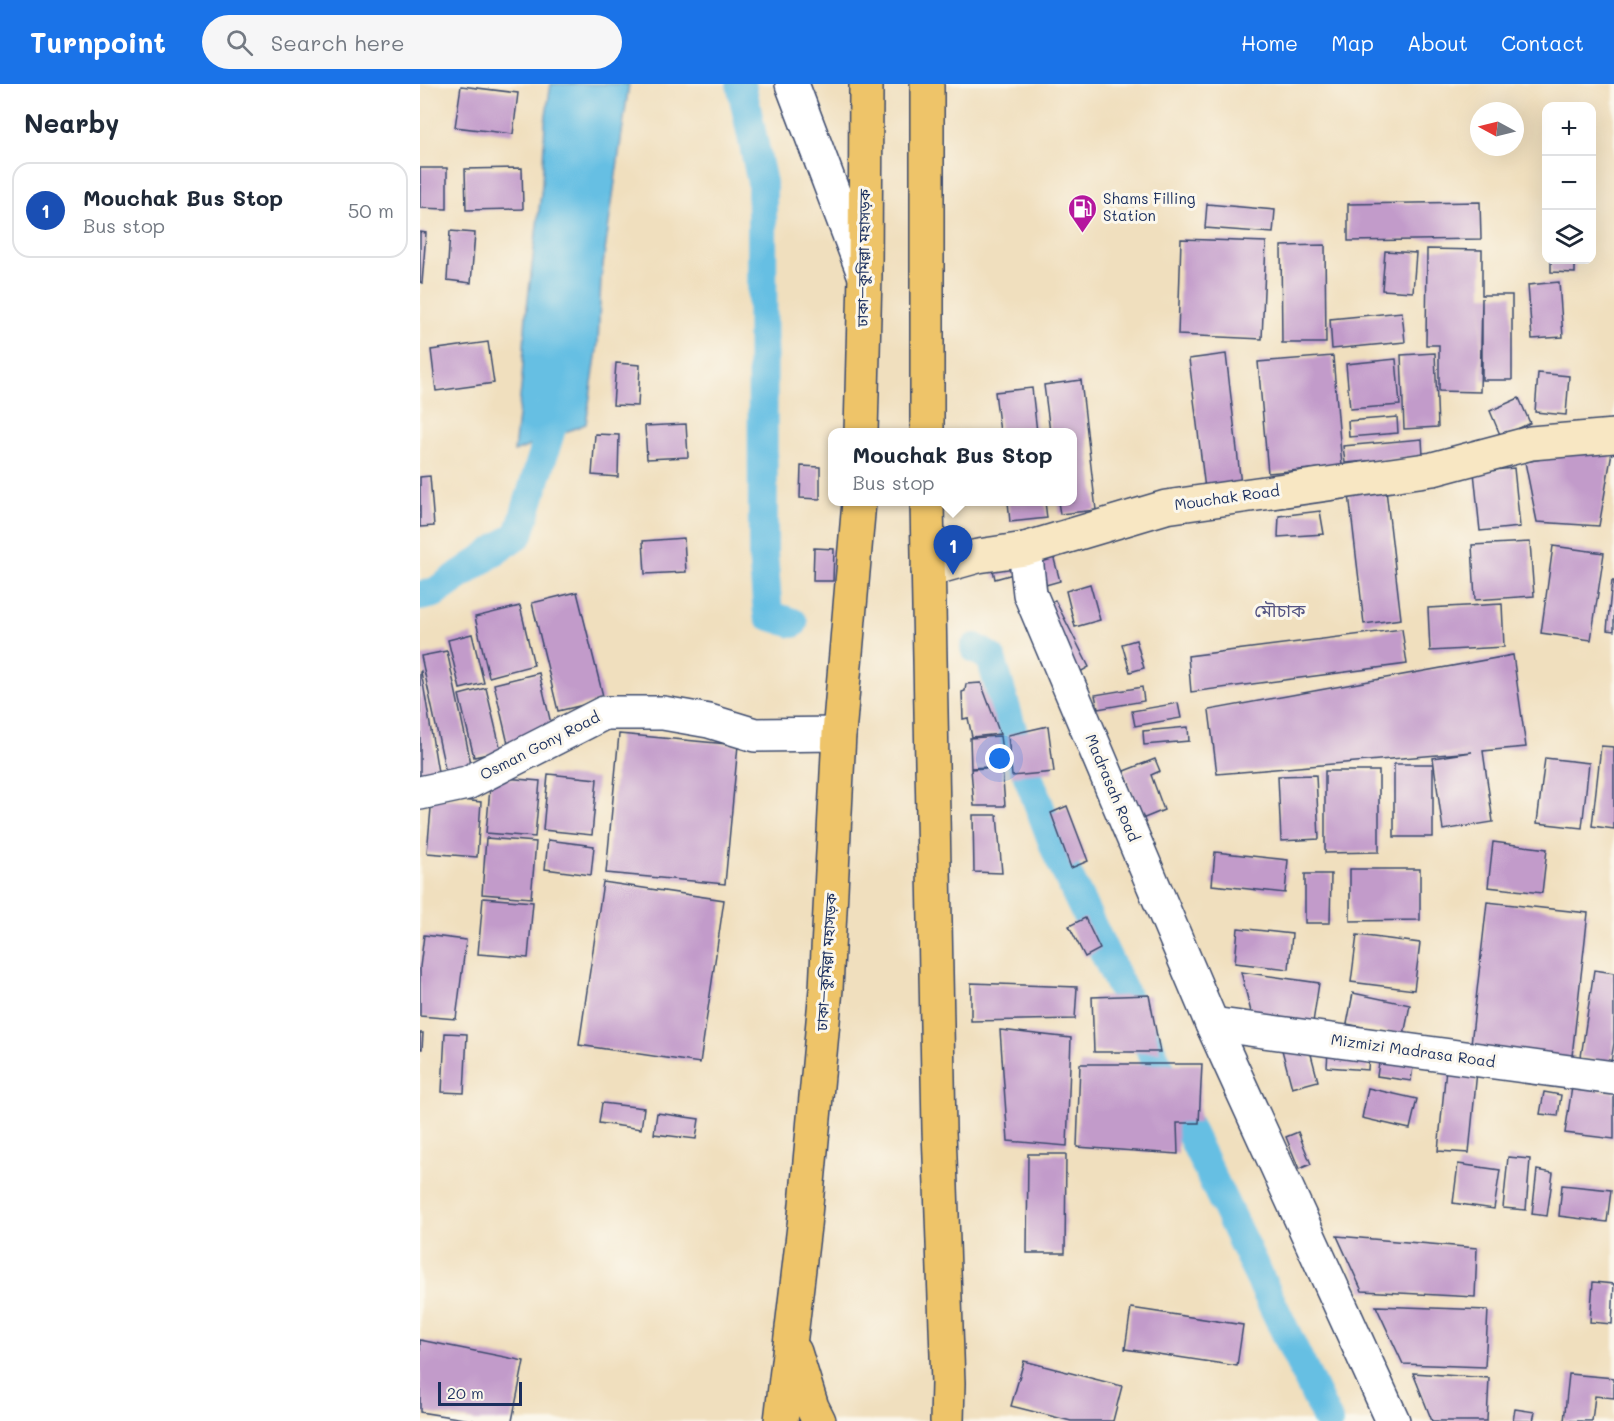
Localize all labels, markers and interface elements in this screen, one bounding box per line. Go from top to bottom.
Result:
search box [202,15,622,69]
text: Turnpoint [30,24,166,60]
icon: search [223,26,256,59]
text: Search here [271,28,405,57]
text: Home [1241,29,1298,56]
text: Map [1331,29,1374,56]
text: About [1407,29,1468,56]
text: Contact [1501,29,1584,56]
north arrow [1470,102,1524,156]
map controls [1542,102,1596,264]
button: + [1542,102,1596,156]
text: Nearby [24,106,119,140]
button: − [1542,156,1596,210]
text: Mouchak Bus Stop [83,183,283,212]
street label: ঢাকা–কুমিল্লা মহাসড়ক [852,188,874,328]
place label: Shams Filling Station [1103,188,1196,225]
fuel station icon: Shams Filling Station [1066,192,1098,234]
text: 1 [41,197,50,223]
text: 50 m [348,197,394,223]
button: layers [1542,210,1596,264]
text: Bus stop [83,212,165,238]
popup [828,428,1077,506]
text: Mouchak Bus Stop [852,440,1053,469]
text: Bus stop [852,469,935,495]
street label: Mouchak Road [1173,480,1281,514]
pin: 1 [934,526,972,575]
district label: মৌচাক [1254,598,1306,622]
street label: Osman Gony Road [476,706,603,784]
street label: Madrasah Road [1081,731,1145,844]
your location [985,744,1014,773]
street label: ঢাকা–কুমিল্লা মহাসড়ক [811,892,841,1032]
street label: Mizmizi Madrasa Road [1330,1029,1497,1071]
scale bar [438,1379,522,1406]
text: 20 m [447,1382,484,1403]

